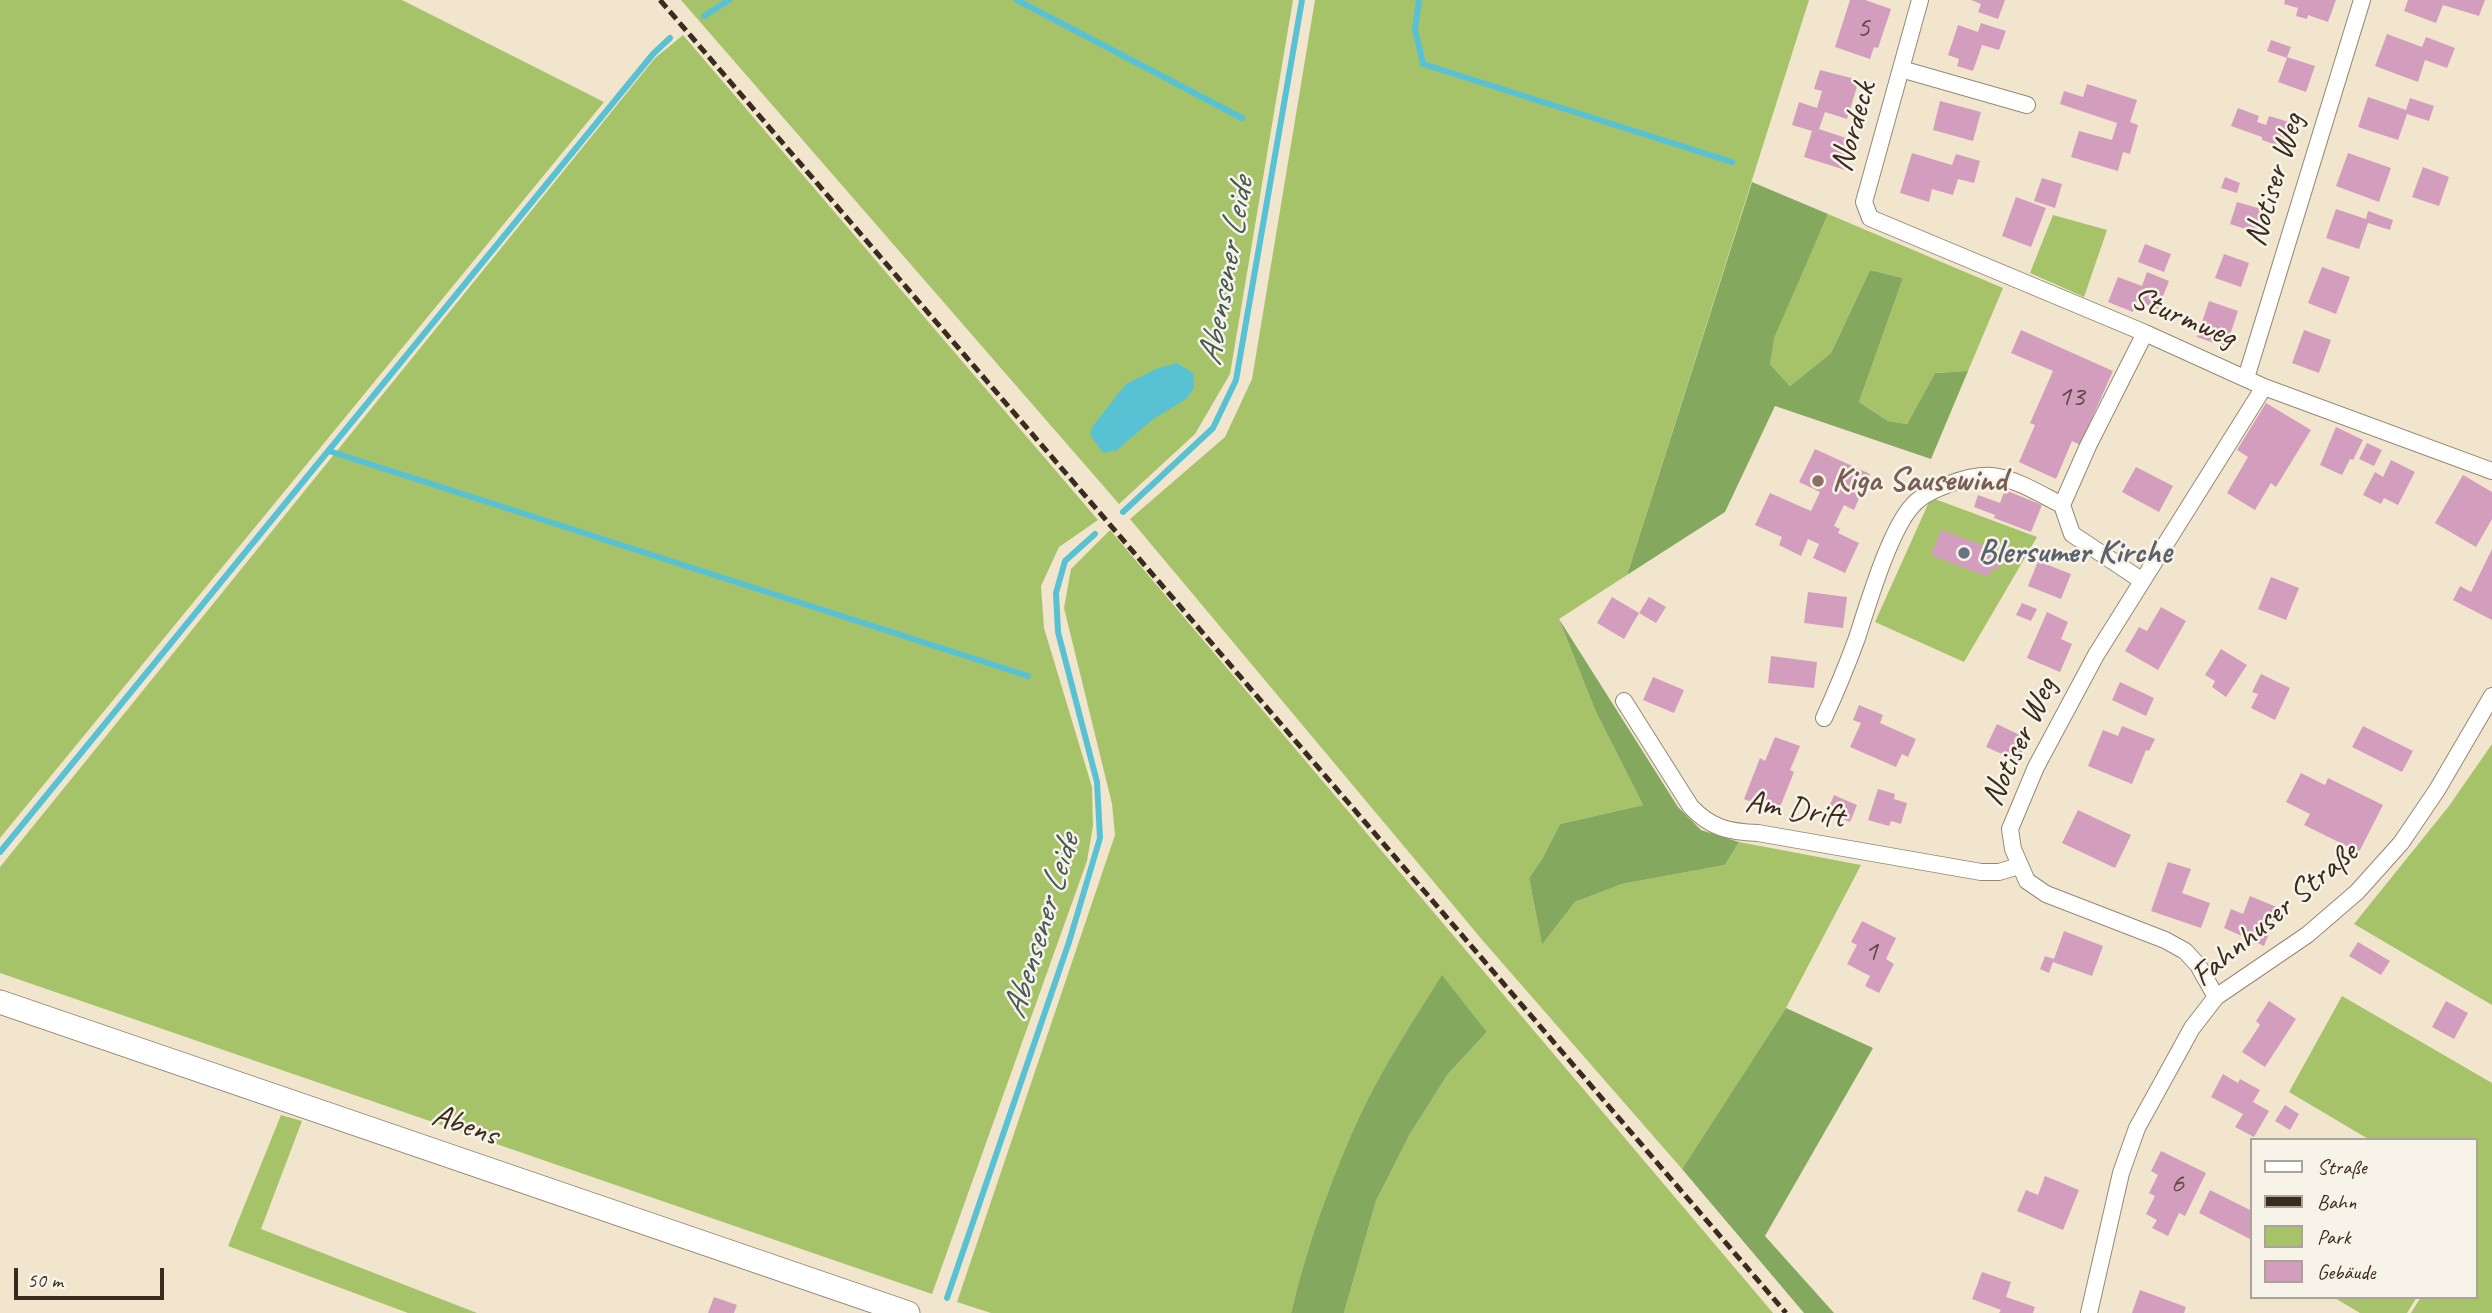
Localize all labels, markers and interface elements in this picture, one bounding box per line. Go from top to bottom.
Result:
house number: 5 [1856,10,1870,46]
street label: Nordeck [1822,78,1886,176]
street label: Notiser Weg [2236,109,2314,251]
water label: Abensener Leide [1190,175,1264,369]
street label: Sturmweg [2125,278,2241,358]
house number: 13 [2058,379,2084,415]
place label: Kiga Sausewind [1832,461,2007,501]
marker: Kiga Sausewind [1810,473,1826,489]
place label: Blersumer Kirche [1978,533,2171,573]
marker: Blersumer Kirche [1956,545,1972,561]
street label: Notiser Weg [1973,672,2067,812]
street label: Am Drift [1743,783,1847,837]
water label: Abensener Leide [994,830,1090,1024]
street label: Fahnhuser Straße [2184,834,2366,996]
house number: 1 [1864,934,1878,970]
street label: Abens [427,1096,503,1156]
legend [2250,1138,2478,1299]
text: Straße [2317,1154,2367,1180]
house number: 6 [2170,1166,2184,1202]
text: Bahn [2317,1189,2356,1215]
text: Park [2317,1224,2350,1250]
scale bar [18,1254,168,1298]
text: Gebäude [2317,1259,2375,1285]
text: 50 m [27,1267,63,1293]

